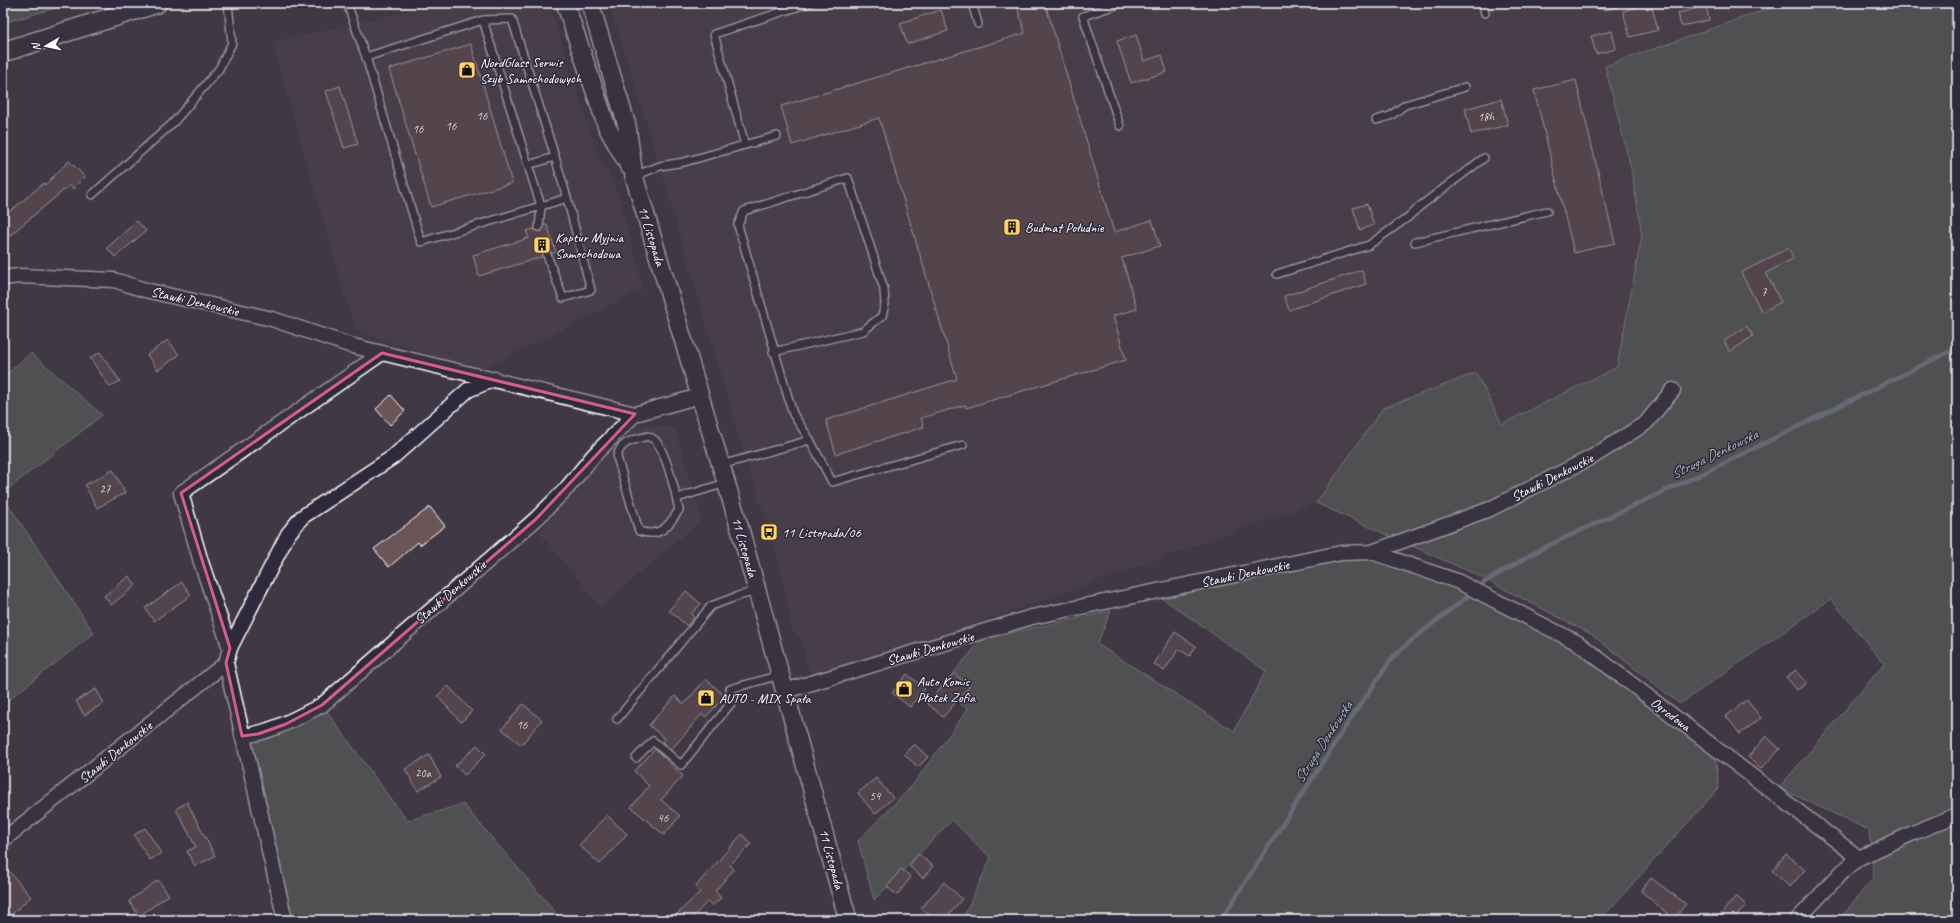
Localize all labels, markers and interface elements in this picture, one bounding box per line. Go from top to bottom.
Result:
north arrow [26,26,66,66]
text: N [28,41,44,52]
place label: NordGlass Serwis Szyb Samochodowych [480,54,582,87]
shop icon: NordGlass Serwis Szyb Samochodowych [457,60,477,80]
house number: 16 [477,108,488,124]
house number: 18h [1478,109,1496,125]
house number: 16 [446,118,457,134]
house number: 16 [413,121,424,137]
street label: 11 Listopada [634,204,669,269]
building icon: Budmat Południe [1002,217,1022,237]
place label: Budmat Południe [1025,219,1105,236]
place label: Kaptur Myjnia Samochodowa [555,229,625,262]
building icon: Kaptur Myjnia Samochodowa [532,235,552,255]
street label: Stawki Denkowskie [149,283,242,320]
house number: 7 [1761,284,1767,300]
water label: Struga Denkowska [1668,424,1762,484]
street label: Stawki Denkowskie [1509,449,1597,505]
house number: 27 [100,481,111,497]
street label: 11 Listopada [728,515,761,580]
bus stop icon: 11 Listopada/06 [759,522,779,542]
place label: 11 Listopada/06 [782,524,862,541]
street label: Stawki Denkowskie [411,556,491,628]
street label: Stawki Denkowskie [1200,556,1292,591]
street label: Stawki Denkowskie [885,628,977,669]
place label: Auto Komis Płatek Zofia [917,673,976,706]
shop icon: Auto Komis Płatek Zofia [894,679,914,699]
shop icon: AUTO - MIX Spała [696,688,716,708]
place label: AUTO - MIX Spała [719,690,812,707]
street label: Ogrodowa [1647,694,1695,736]
water label: Struga Denkowska [1290,696,1358,787]
street label: Stawki Denkowskie [75,717,157,787]
house number: 16 [517,717,528,733]
house number: 20a [415,765,432,781]
house number: 54 [870,788,882,804]
house number: 46 [658,810,669,826]
street label: 11 Listopada [815,827,848,892]

